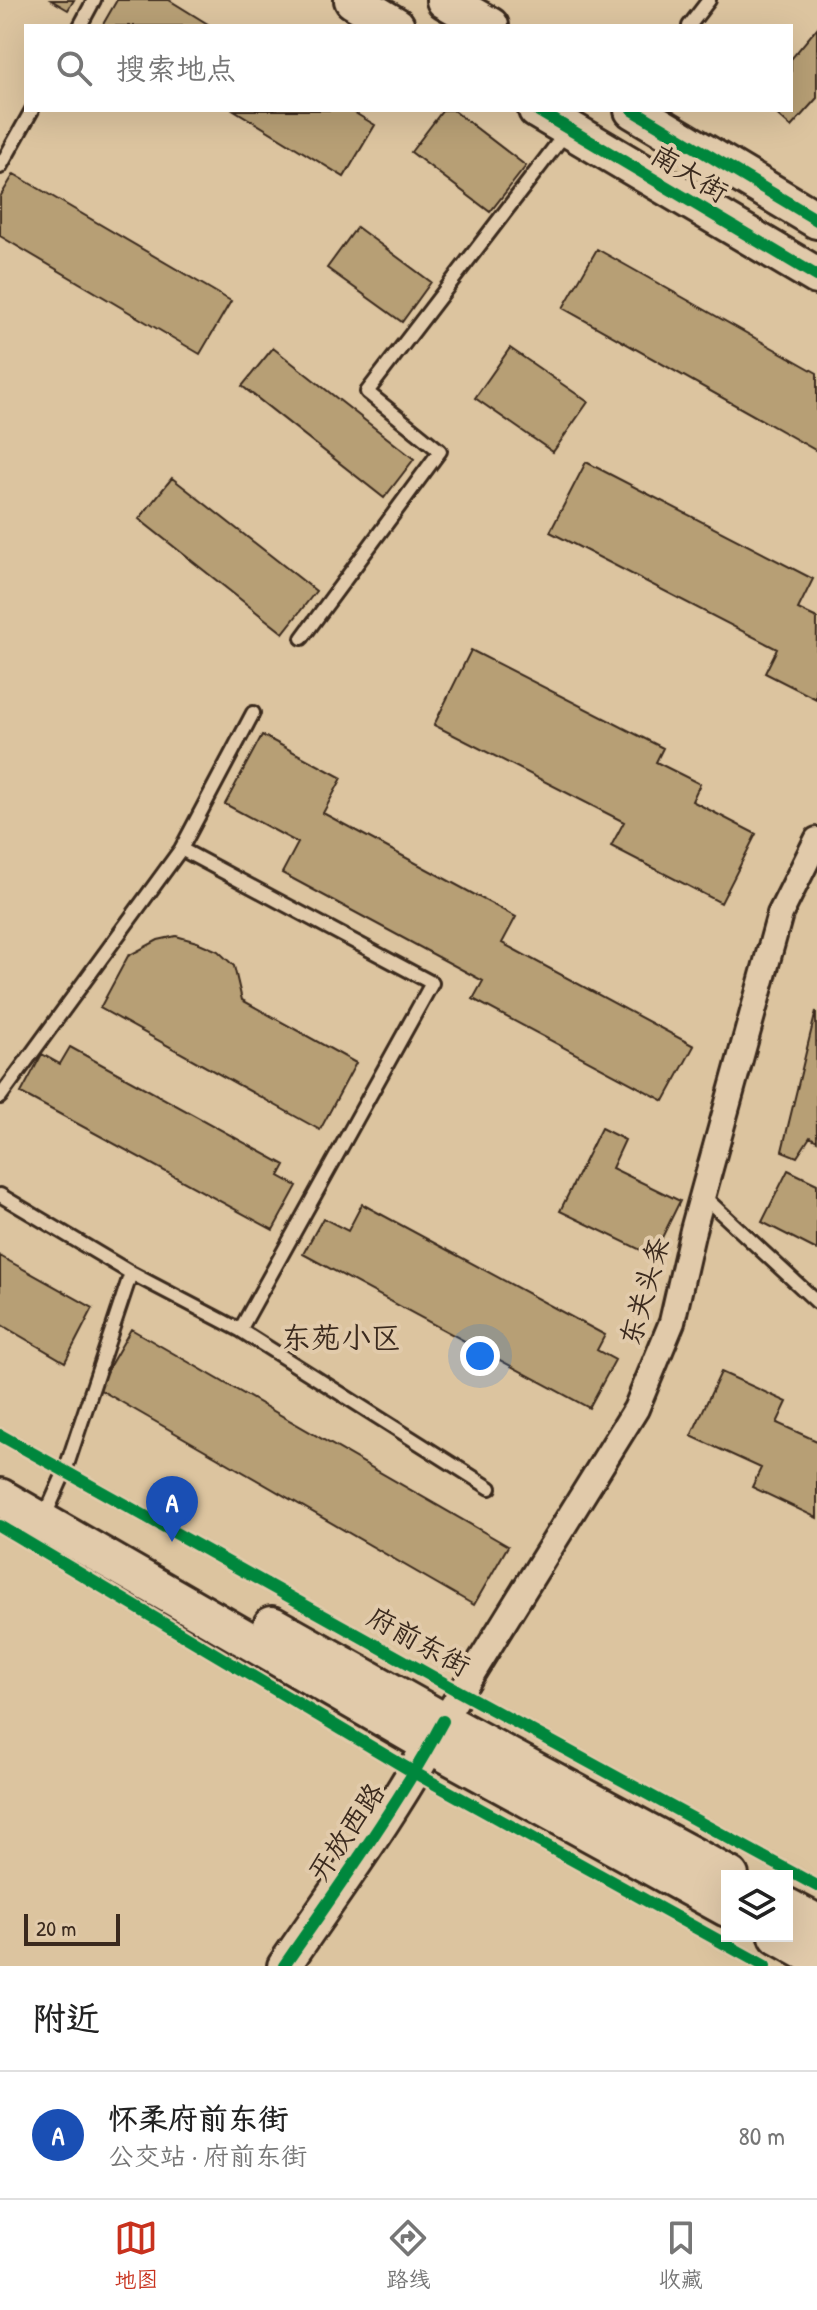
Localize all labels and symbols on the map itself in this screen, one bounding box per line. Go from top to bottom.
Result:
street label: 南大街 [644,135,736,211]
street label: 东关头条 [610,1232,678,1350]
district label: 东苑小区 [281,1317,401,1357]
your location [460,1336,500,1376]
pin: A [146,1476,198,1542]
street label: 府前东街 [361,1597,477,1685]
street label: 开放西路 [299,1775,393,1889]
scale bar [24,1910,120,1946]

